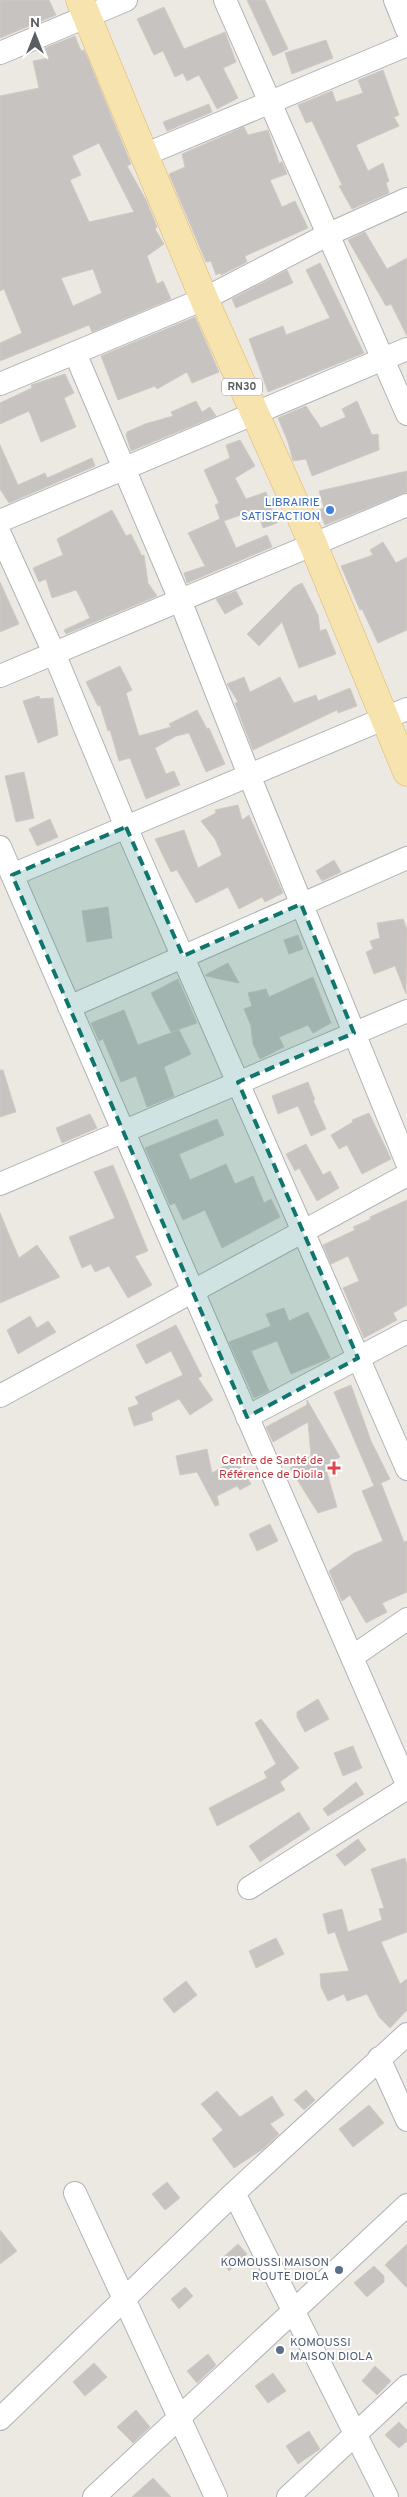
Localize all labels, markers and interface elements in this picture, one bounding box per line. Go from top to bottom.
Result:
north arrow [10,10,60,60]
text: N [30,15,40,32]
road number: RN30 [222,378,262,396]
place label: LIBRAIRIE SATISFACTION [241,495,320,525]
marker: LIBRAIRIE SATISFACTION [324,504,336,516]
place label: Centre de Santé de Référence de Dioila [219,1453,323,1483]
marker: Centre de Santé de Référence de Dioila [327,1461,341,1475]
place label: KOMOUSSI MAISON ROUTE DIOLA [221,2255,329,2285]
marker: KOMOUSSI MAISON ROUTE DIOLA [333,2264,345,2276]
place label: KOMOUSSI MAISON DIOLA [290,2335,373,2365]
marker: KOMOUSSI MAISON DIOLA [274,2344,286,2356]

